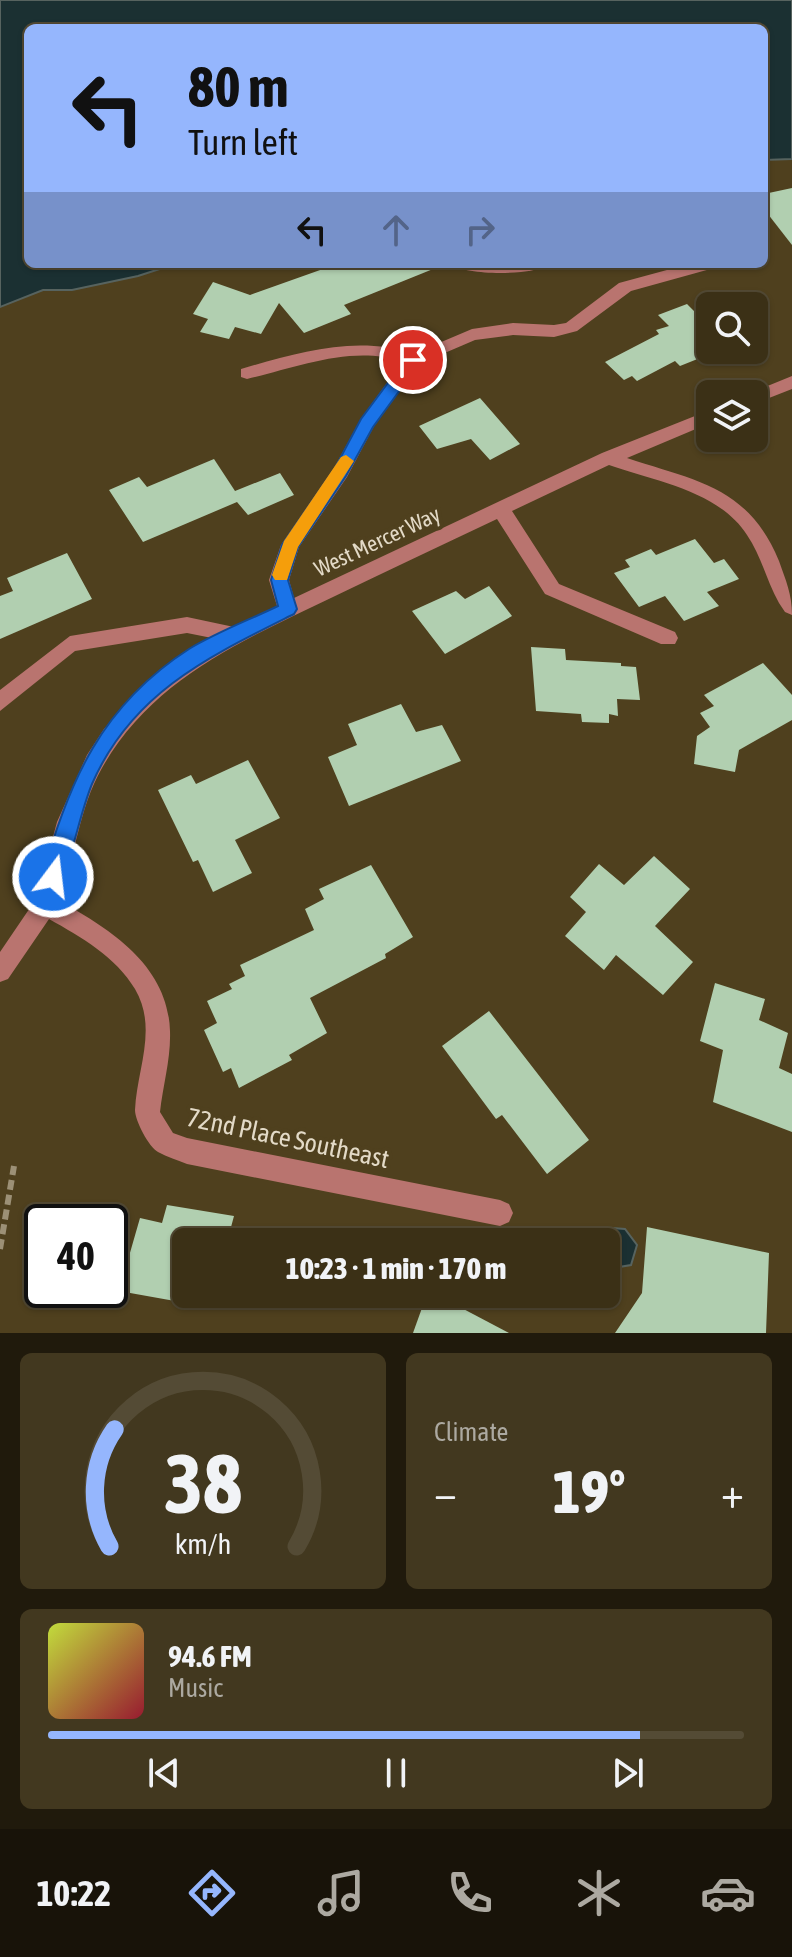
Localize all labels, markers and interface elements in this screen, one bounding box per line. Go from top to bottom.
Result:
text: 80 m [188,55,289,119]
icon: left [56,56,160,160]
text: Turn left [188,121,298,163]
icon: left [290,208,334,252]
icon: ahead [374,208,418,252]
icon: right [458,208,502,252]
map controls [696,292,768,452]
button: search [696,292,768,364]
pin [379,326,447,394]
icon: arrive [391,338,435,382]
button: layers [696,380,768,452]
street label: West Mercer Way [310,501,444,581]
position arrow [11,835,95,919]
street label: 72nd Place Southeast [184,1102,392,1174]
speed limit sign: 40 [24,1204,128,1308]
text: 10:23 · 1 min · 170 m [286,1251,506,1285]
text: Climate [434,1417,508,1447]
text: 38 [164,1435,242,1531]
text: 19° [553,1457,625,1526]
text: − [434,1467,457,1517]
text: + [721,1467,744,1517]
text: km/h [175,1527,231,1560]
text: 94.6 FM [168,1639,252,1673]
text: Music [168,1673,223,1703]
icon: previous [142,1751,186,1795]
icon: pause [374,1751,418,1795]
icon: next [606,1751,650,1795]
icon: directions [184,1865,240,1921]
icon: music [313,1865,369,1921]
icon: phone [442,1865,498,1921]
icon: climate [571,1865,627,1921]
icon: car [700,1865,756,1921]
text: 10:22 [36,1872,111,1914]

